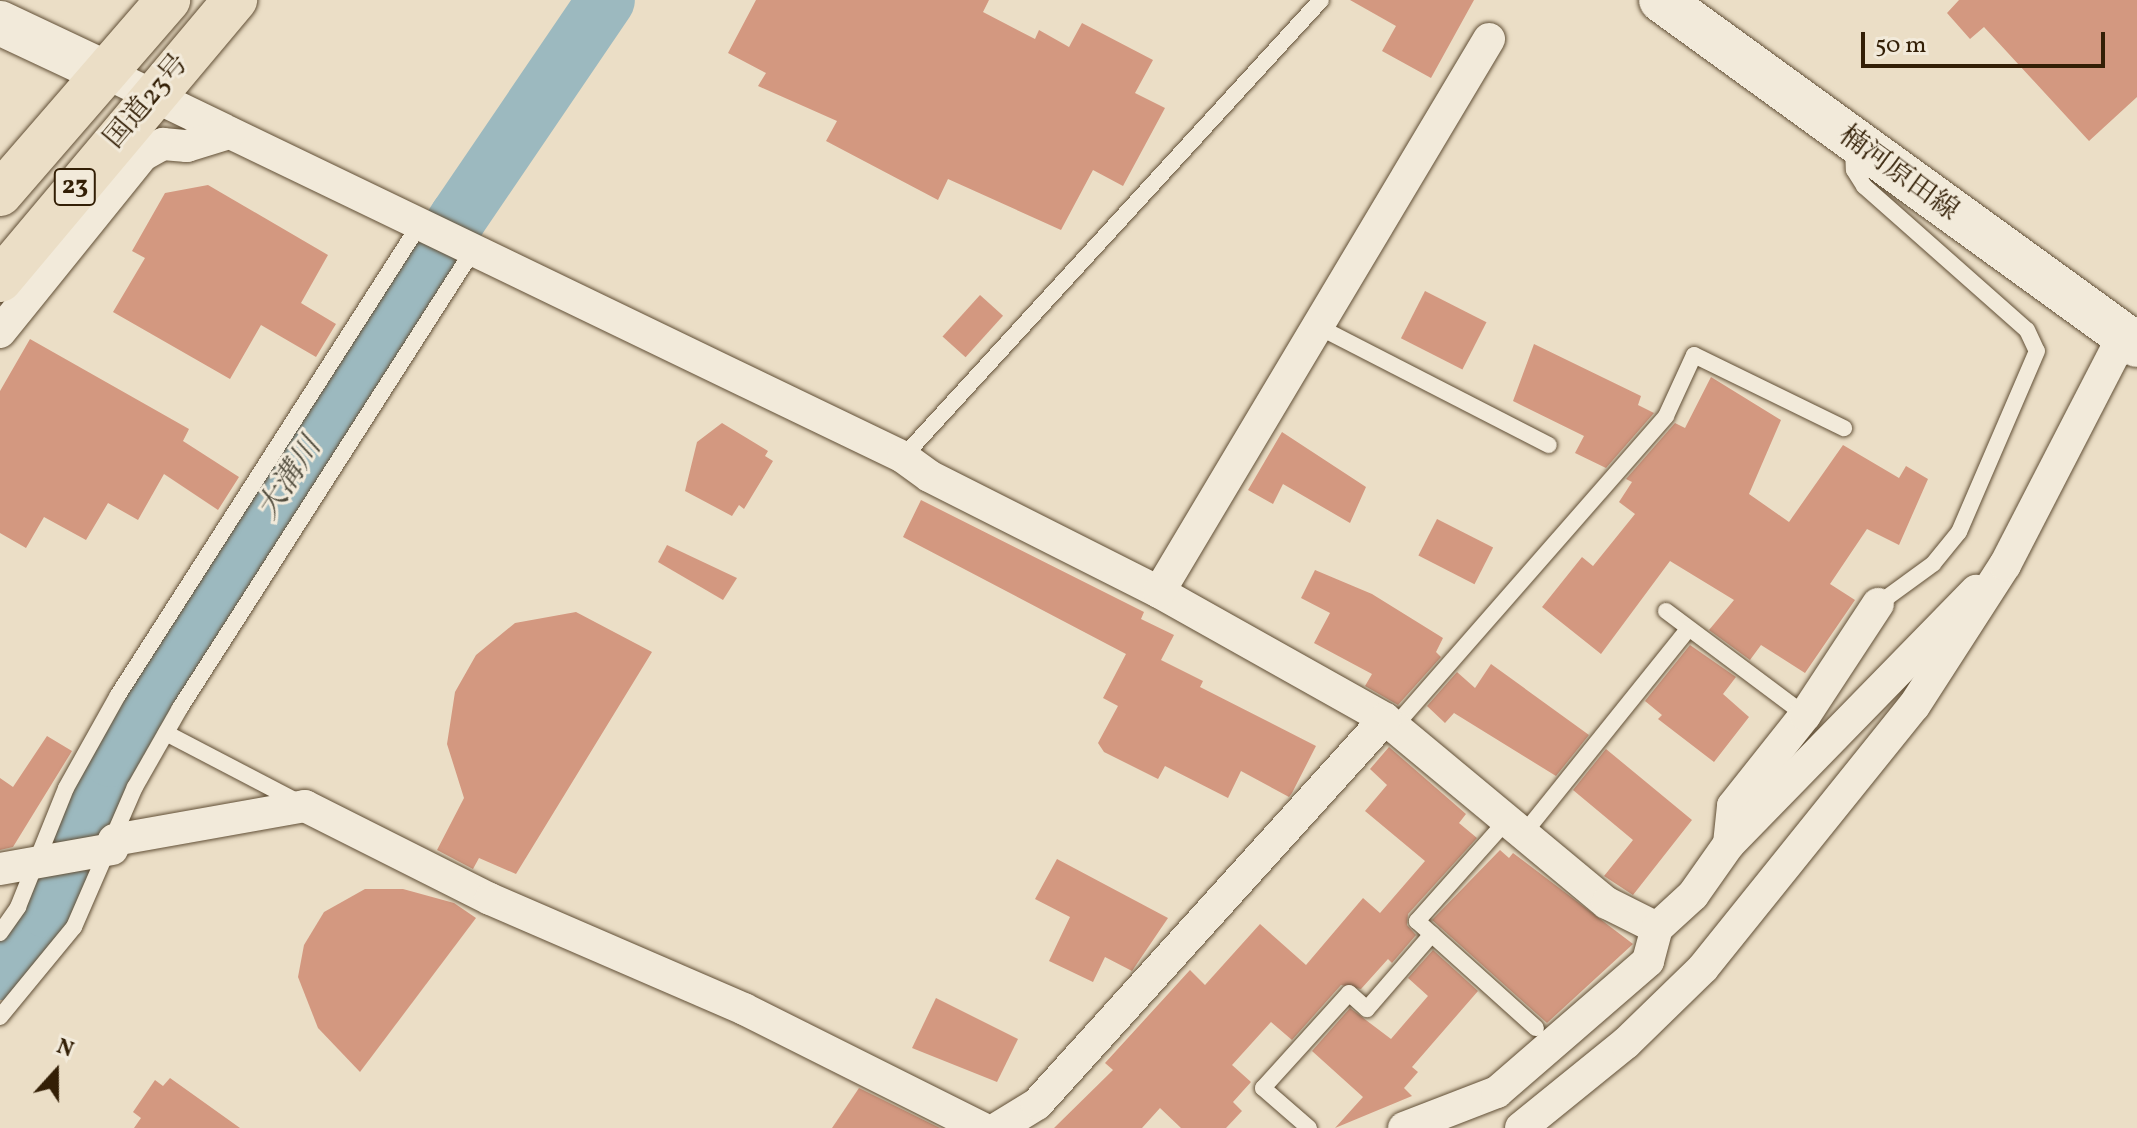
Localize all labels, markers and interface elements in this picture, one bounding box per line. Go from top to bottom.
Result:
scale bar [1865,16,2109,66]
text: 50 m [1875,29,1927,63]
street label: 国道23号 [98,48,196,156]
street label: 楠河原田線 [1831,119,1965,229]
road number: 23 [53,165,97,209]
water label: 大溝川 [250,431,330,527]
north arrow [16,1032,96,1112]
text: N [52,1032,78,1066]

